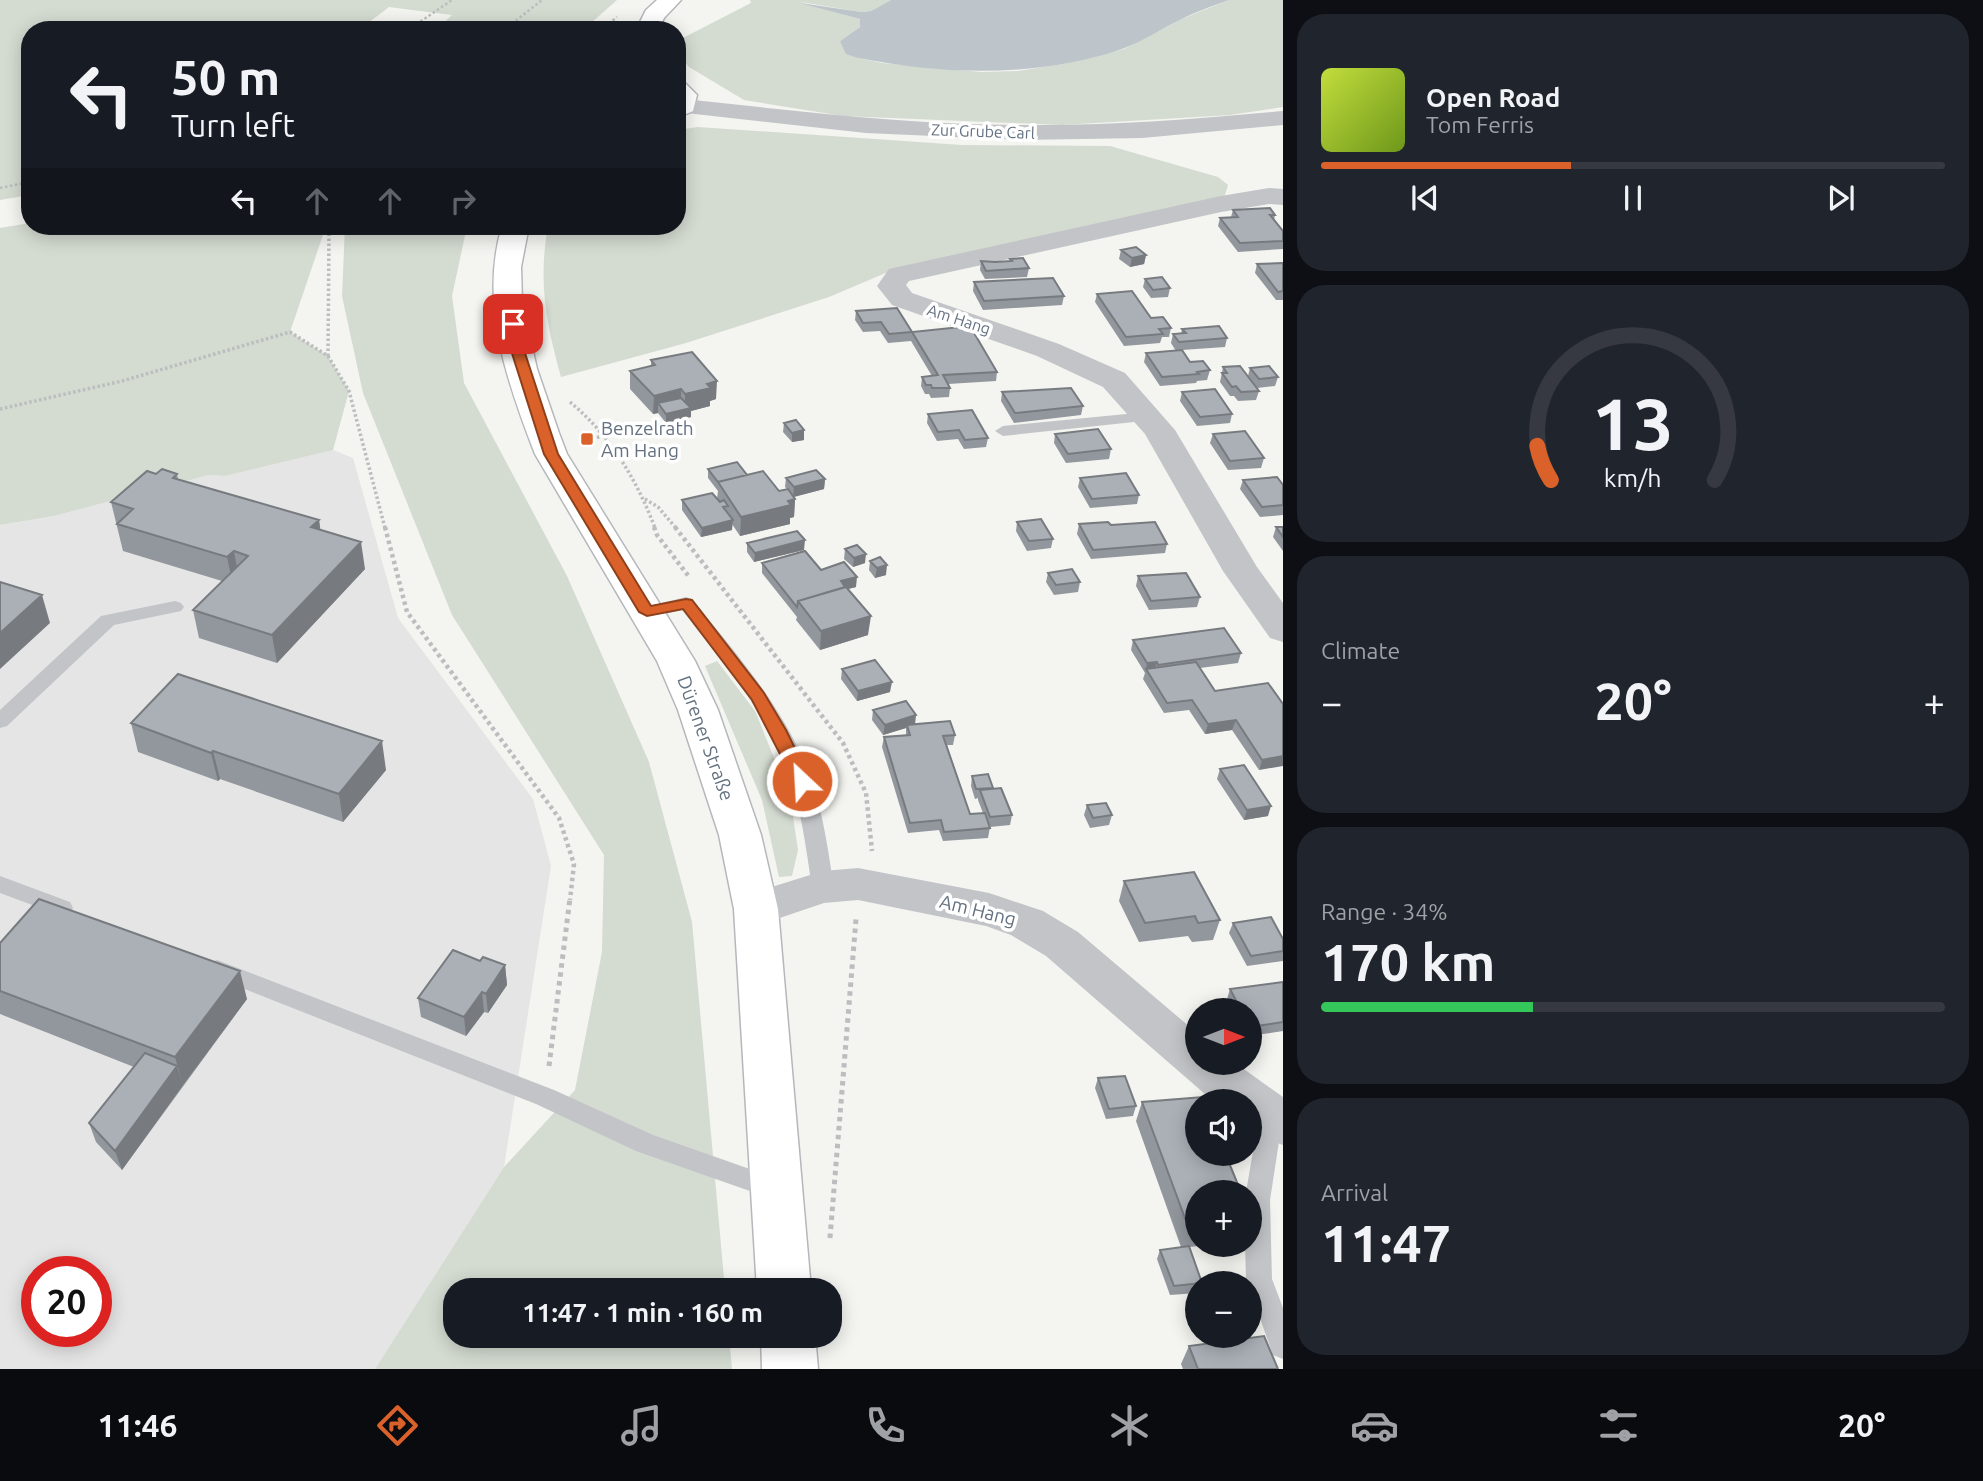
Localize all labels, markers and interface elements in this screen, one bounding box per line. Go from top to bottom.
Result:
icon: left [56,49,147,140]
text: 50 m [171,49,280,104]
text: Open Road [1426,83,1560,112]
text: Turn left [171,107,295,143]
text: Tom Ferris [1426,112,1534,137]
street label: Zur Grube Carl [931,120,1035,142]
icon: previous [1406,179,1444,217]
icon: pause [1614,179,1652,217]
icon: next [1822,179,1860,217]
icon: left [225,182,263,220]
icon: ahead [298,182,336,220]
icon: ahead [371,182,409,220]
icon: right [444,182,482,220]
pin [483,294,543,354]
street label: Am Hang [925,300,993,338]
icon: arrive [494,305,532,343]
text: 13 [1592,382,1674,464]
place label: Benzelrath Am Hang [601,417,694,461]
marker: Benzelrath Am Hang [579,431,595,447]
text: km/h [1604,463,1662,491]
text: Climate [1321,638,1400,663]
text: 20° [1594,672,1672,730]
street label: Dürener Straße [673,673,739,803]
text: − [1321,681,1342,723]
text: + [1924,681,1945,723]
position arrow [765,744,839,818]
street label: Am Hang [938,890,1018,930]
text: Range · 34% [1321,899,1448,924]
text: 170 km [1321,933,1495,991]
north arrow [1185,998,1262,1074]
map controls [1185,998,1262,1348]
button: sound [1185,1089,1262,1166]
button: + [1185,1180,1262,1257]
text: Arrival [1321,1180,1388,1205]
text: 11:47 [1321,1214,1451,1272]
speed limit sign: 20 [21,1256,112,1347]
button: − [1185,1271,1262,1348]
text: 11:47 · 1 min · 160 m [522,1298,763,1327]
icon: directions [373,1401,422,1450]
icon: music [617,1401,666,1450]
icon: phone [861,1401,910,1450]
icon: climate [1105,1401,1154,1450]
icon: car [1350,1401,1399,1450]
icon: filters [1594,1401,1643,1450]
text: 11:46 [98,1407,178,1443]
text: 20° [1838,1407,1885,1443]

